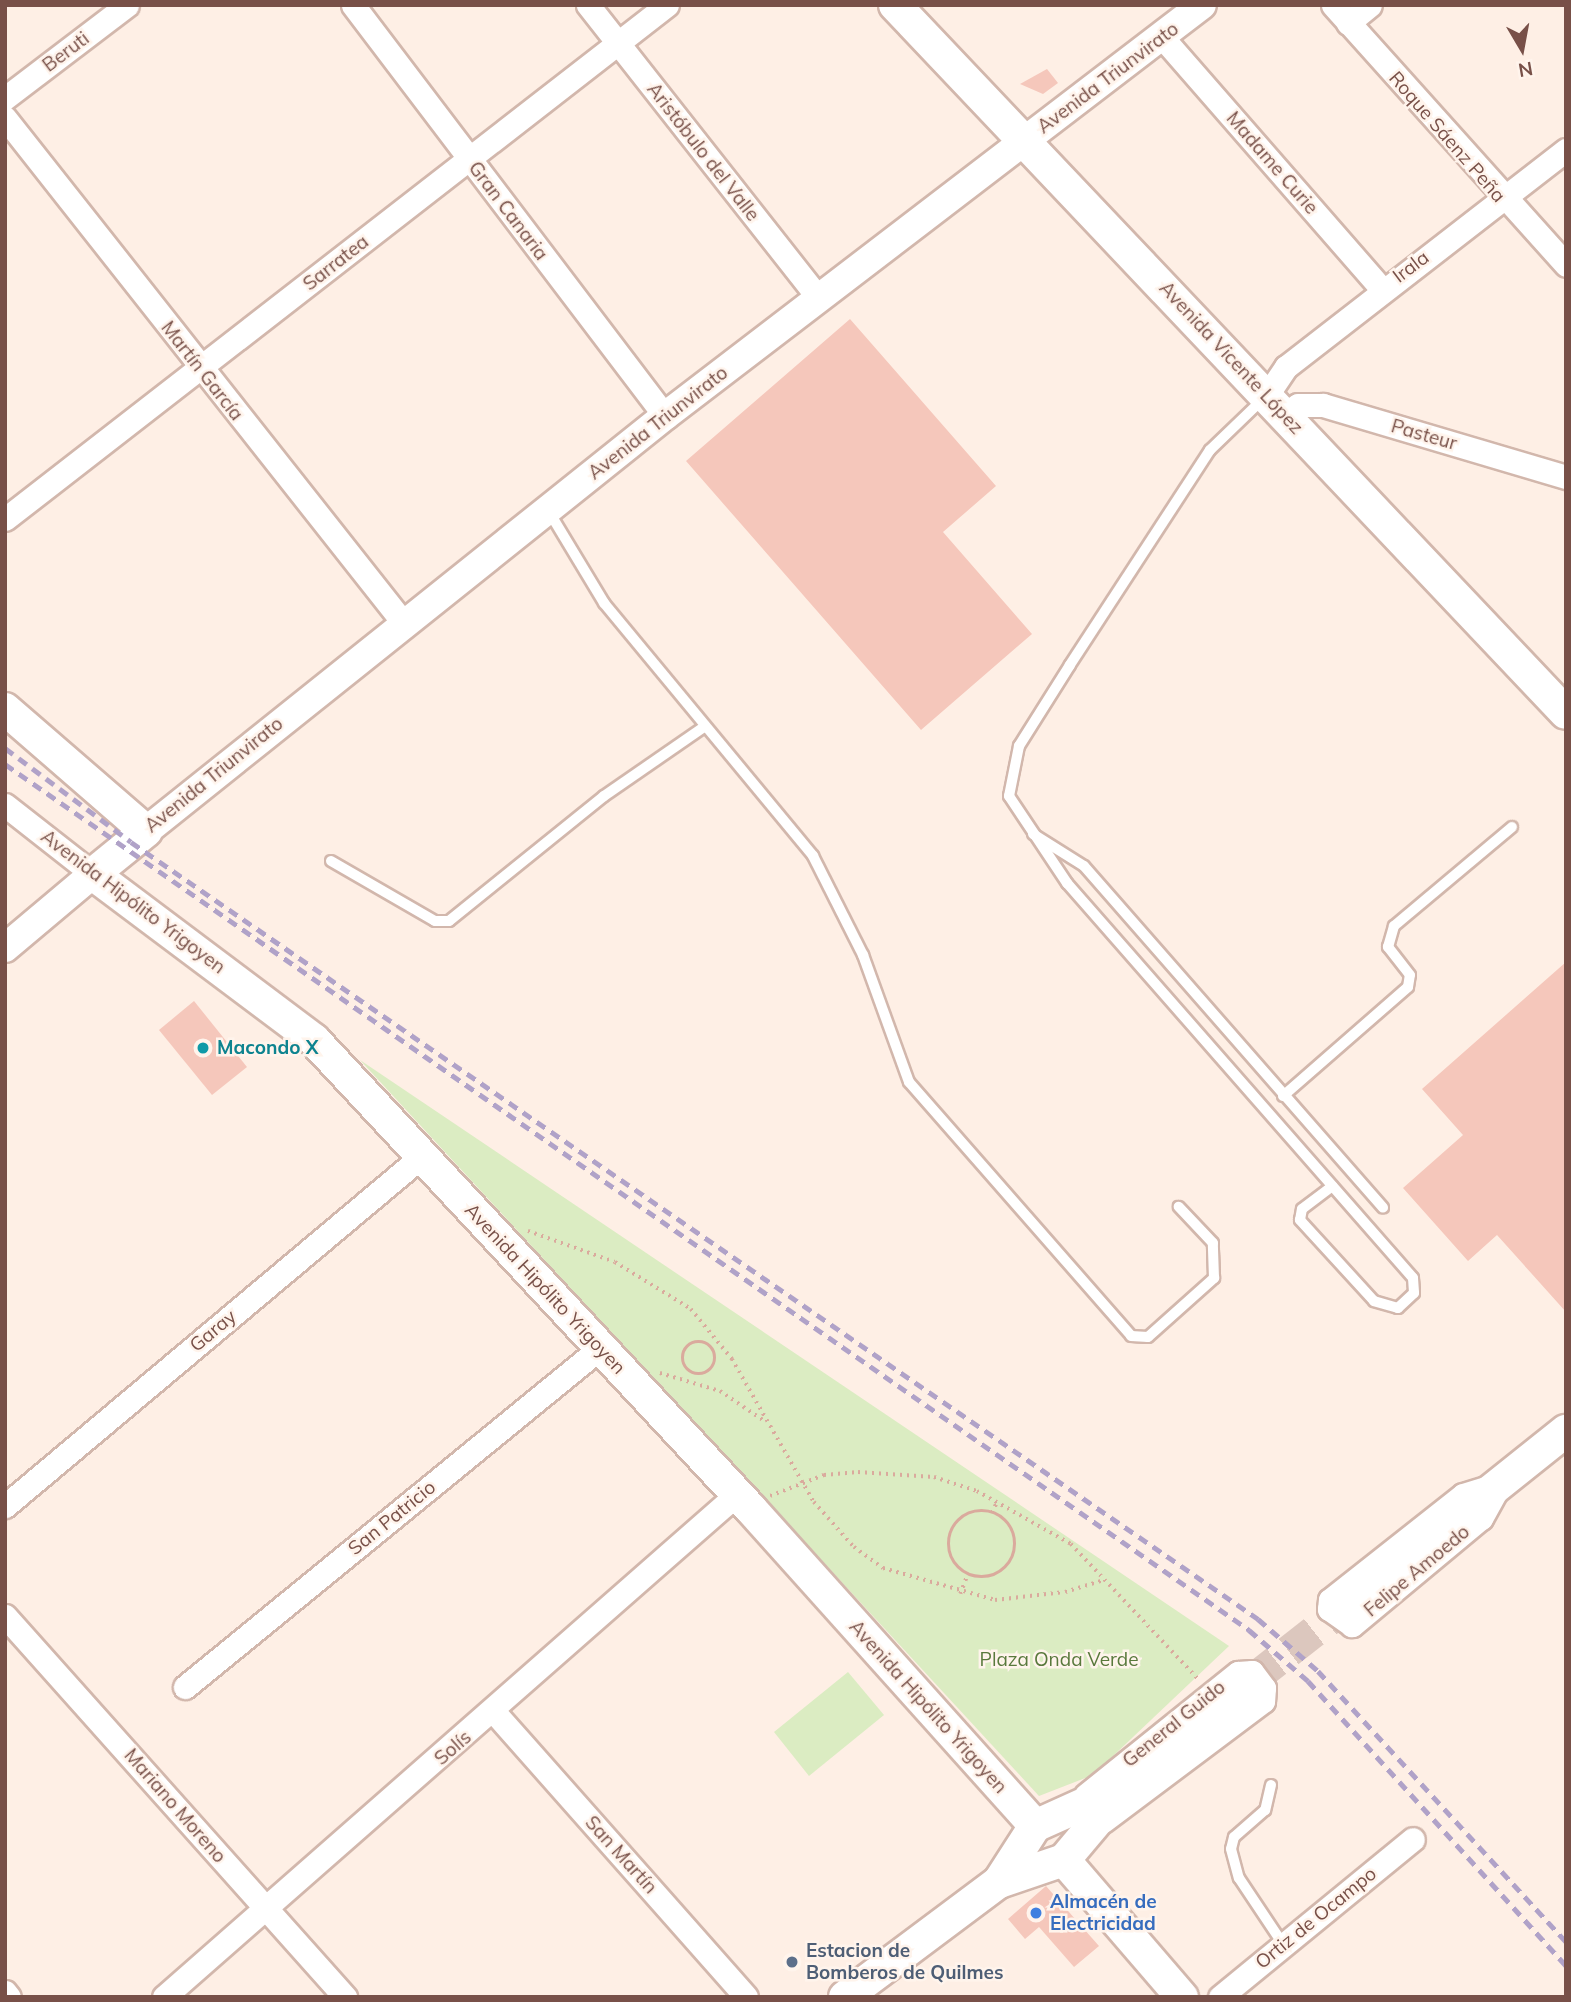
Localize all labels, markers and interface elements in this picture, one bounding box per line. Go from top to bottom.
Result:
north arrow [1487,14,1557,84]
street label: Avenida Triunvirato [1033,17,1183,139]
street label: Beruti [38,27,94,77]
text: N [1516,57,1535,83]
street label: Roque Sáenz Peña [1384,67,1510,207]
street label: Aristóbulo del Valle [642,78,764,226]
street label: Madame Curie [1221,107,1323,219]
street label: Gran Canaria [464,157,552,265]
street label: Sarratea [299,230,373,296]
street label: Irala [1389,246,1433,288]
street label: Avenida Vicente López [1154,277,1308,439]
street label: Martín García [156,317,248,425]
street label: Avenida Triunvirato [584,361,732,485]
street label: Pasteur [1388,415,1460,455]
street label: Avenida Triunvirato [140,712,288,838]
street label: Avenida Hipólito Yrigoyen [36,825,230,979]
place label: Macondo X [217,1037,318,1059]
marker: Macondo X [195,1040,211,1056]
street label: Avenida Hipólito Yrigoyen [460,1199,630,1379]
street label: Garay [185,1305,241,1357]
street label: San Patricio [344,1476,440,1560]
street label: Felipe Amoedo [1360,1520,1474,1622]
street label: Avenida Hipólito Yrigoyen [844,1616,1012,1798]
park label: Plaza Onda Verde [980,1649,1138,1671]
street label: General Guido [1118,1676,1230,1772]
street label: Solís [430,1726,476,1770]
street label: Mariano Moreno [119,1744,231,1868]
street label: San Martín [580,1811,662,1899]
street label: Ortiz de Ocampo [1251,1862,1381,1974]
place label: Almacén de Electricidad [1050,1891,1157,1935]
marker: Almacén de Electricidad [1028,1905,1044,1921]
place label: Estacion de Bomberos de Quilmes [806,1940,1004,1984]
marker: Estacion de Bomberos de Quilmes [784,1954,800,1970]

